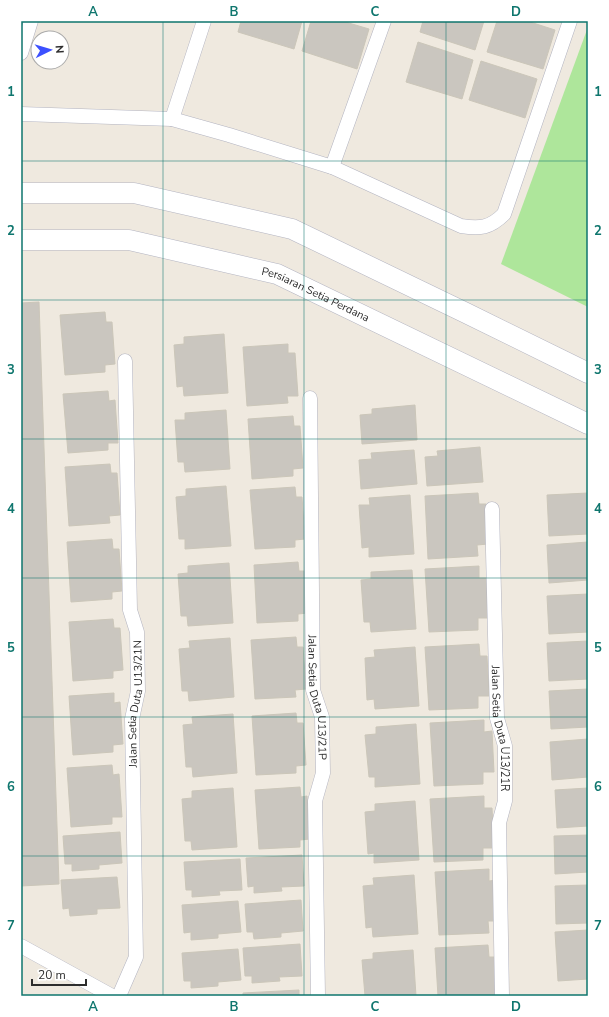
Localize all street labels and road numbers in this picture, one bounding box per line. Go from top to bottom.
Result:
street label: Persiaran Setia Perdana [260,264,372,326]
street label: Jalan Setia Duta U13/21P [304,634,330,760]
street label: Jalan Setia Duta U13/21N [125,640,146,769]
street label: Jalan Setia Duta U13/21R [488,664,512,792]

